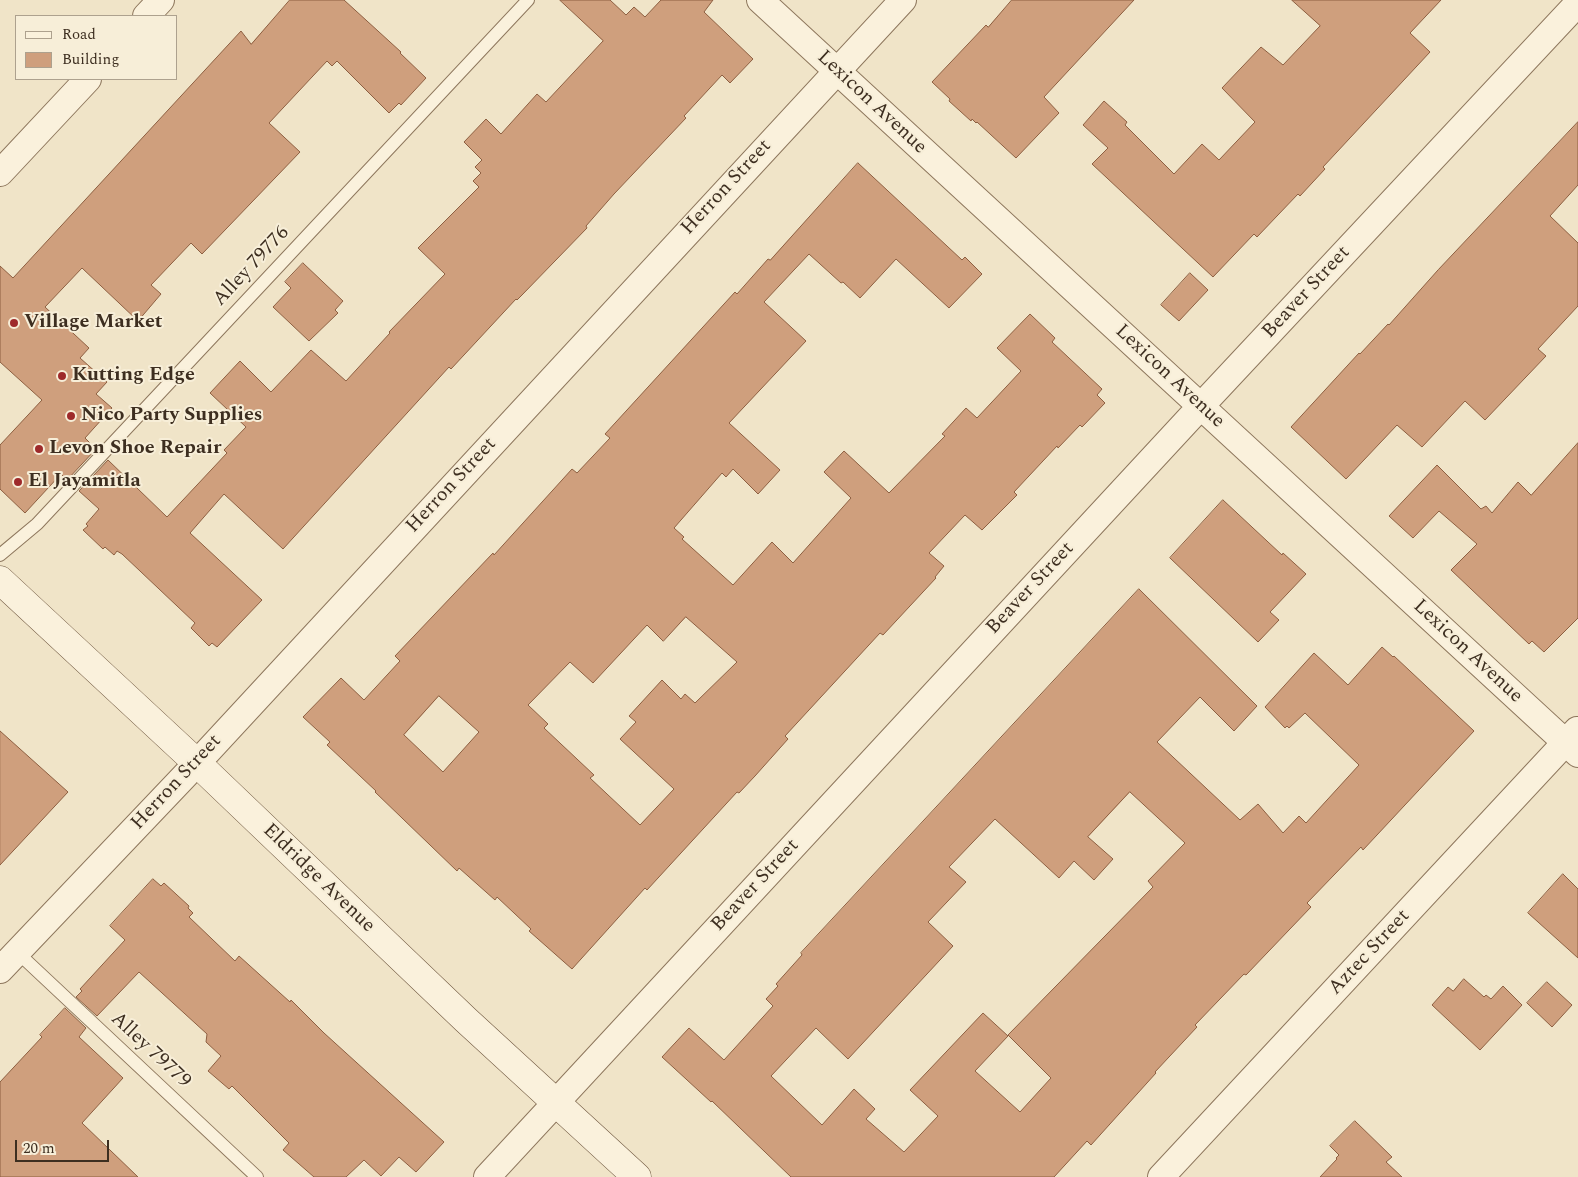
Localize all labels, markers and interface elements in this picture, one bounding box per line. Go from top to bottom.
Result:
legend [15,15,178,80]
text: Road [62,23,96,46]
street label: Lexicon Avenue [811,46,931,160]
text: Building [62,48,119,71]
street label: Herron Street [677,135,777,241]
street label: Alley 79776 [209,222,295,312]
street label: Beaver Street [1258,242,1356,344]
place label: Village Market [24,311,163,335]
marker: Village Market [8,317,20,329]
street label: Lexicon Avenue [1109,320,1229,434]
place label: Kutting Edge [72,364,195,388]
marker: Kutting Edge [56,370,68,382]
place label: Nico Party Supplies [81,404,263,428]
marker: Nico Party Supplies [65,410,77,422]
street label: Herron Street [402,433,502,539]
place label: Levon Shoe Repair [49,437,221,461]
marker: Levon Shoe Repair [33,443,45,455]
place label: El Jayamitla [28,470,141,494]
marker: El Jayamitla [12,476,24,488]
street label: Beaver Street [982,538,1080,640]
street label: Lexicon Avenue [1407,595,1527,709]
street label: Herron Street [127,730,227,836]
street label: Eldridge Avenue [257,819,379,939]
street label: Beaver Street [707,835,805,937]
street label: Aztec Street [1324,905,1416,1001]
street label: Alley 79779 [105,1008,195,1094]
scale bar [18,1130,111,1162]
text: 20 m [23,1137,55,1160]

